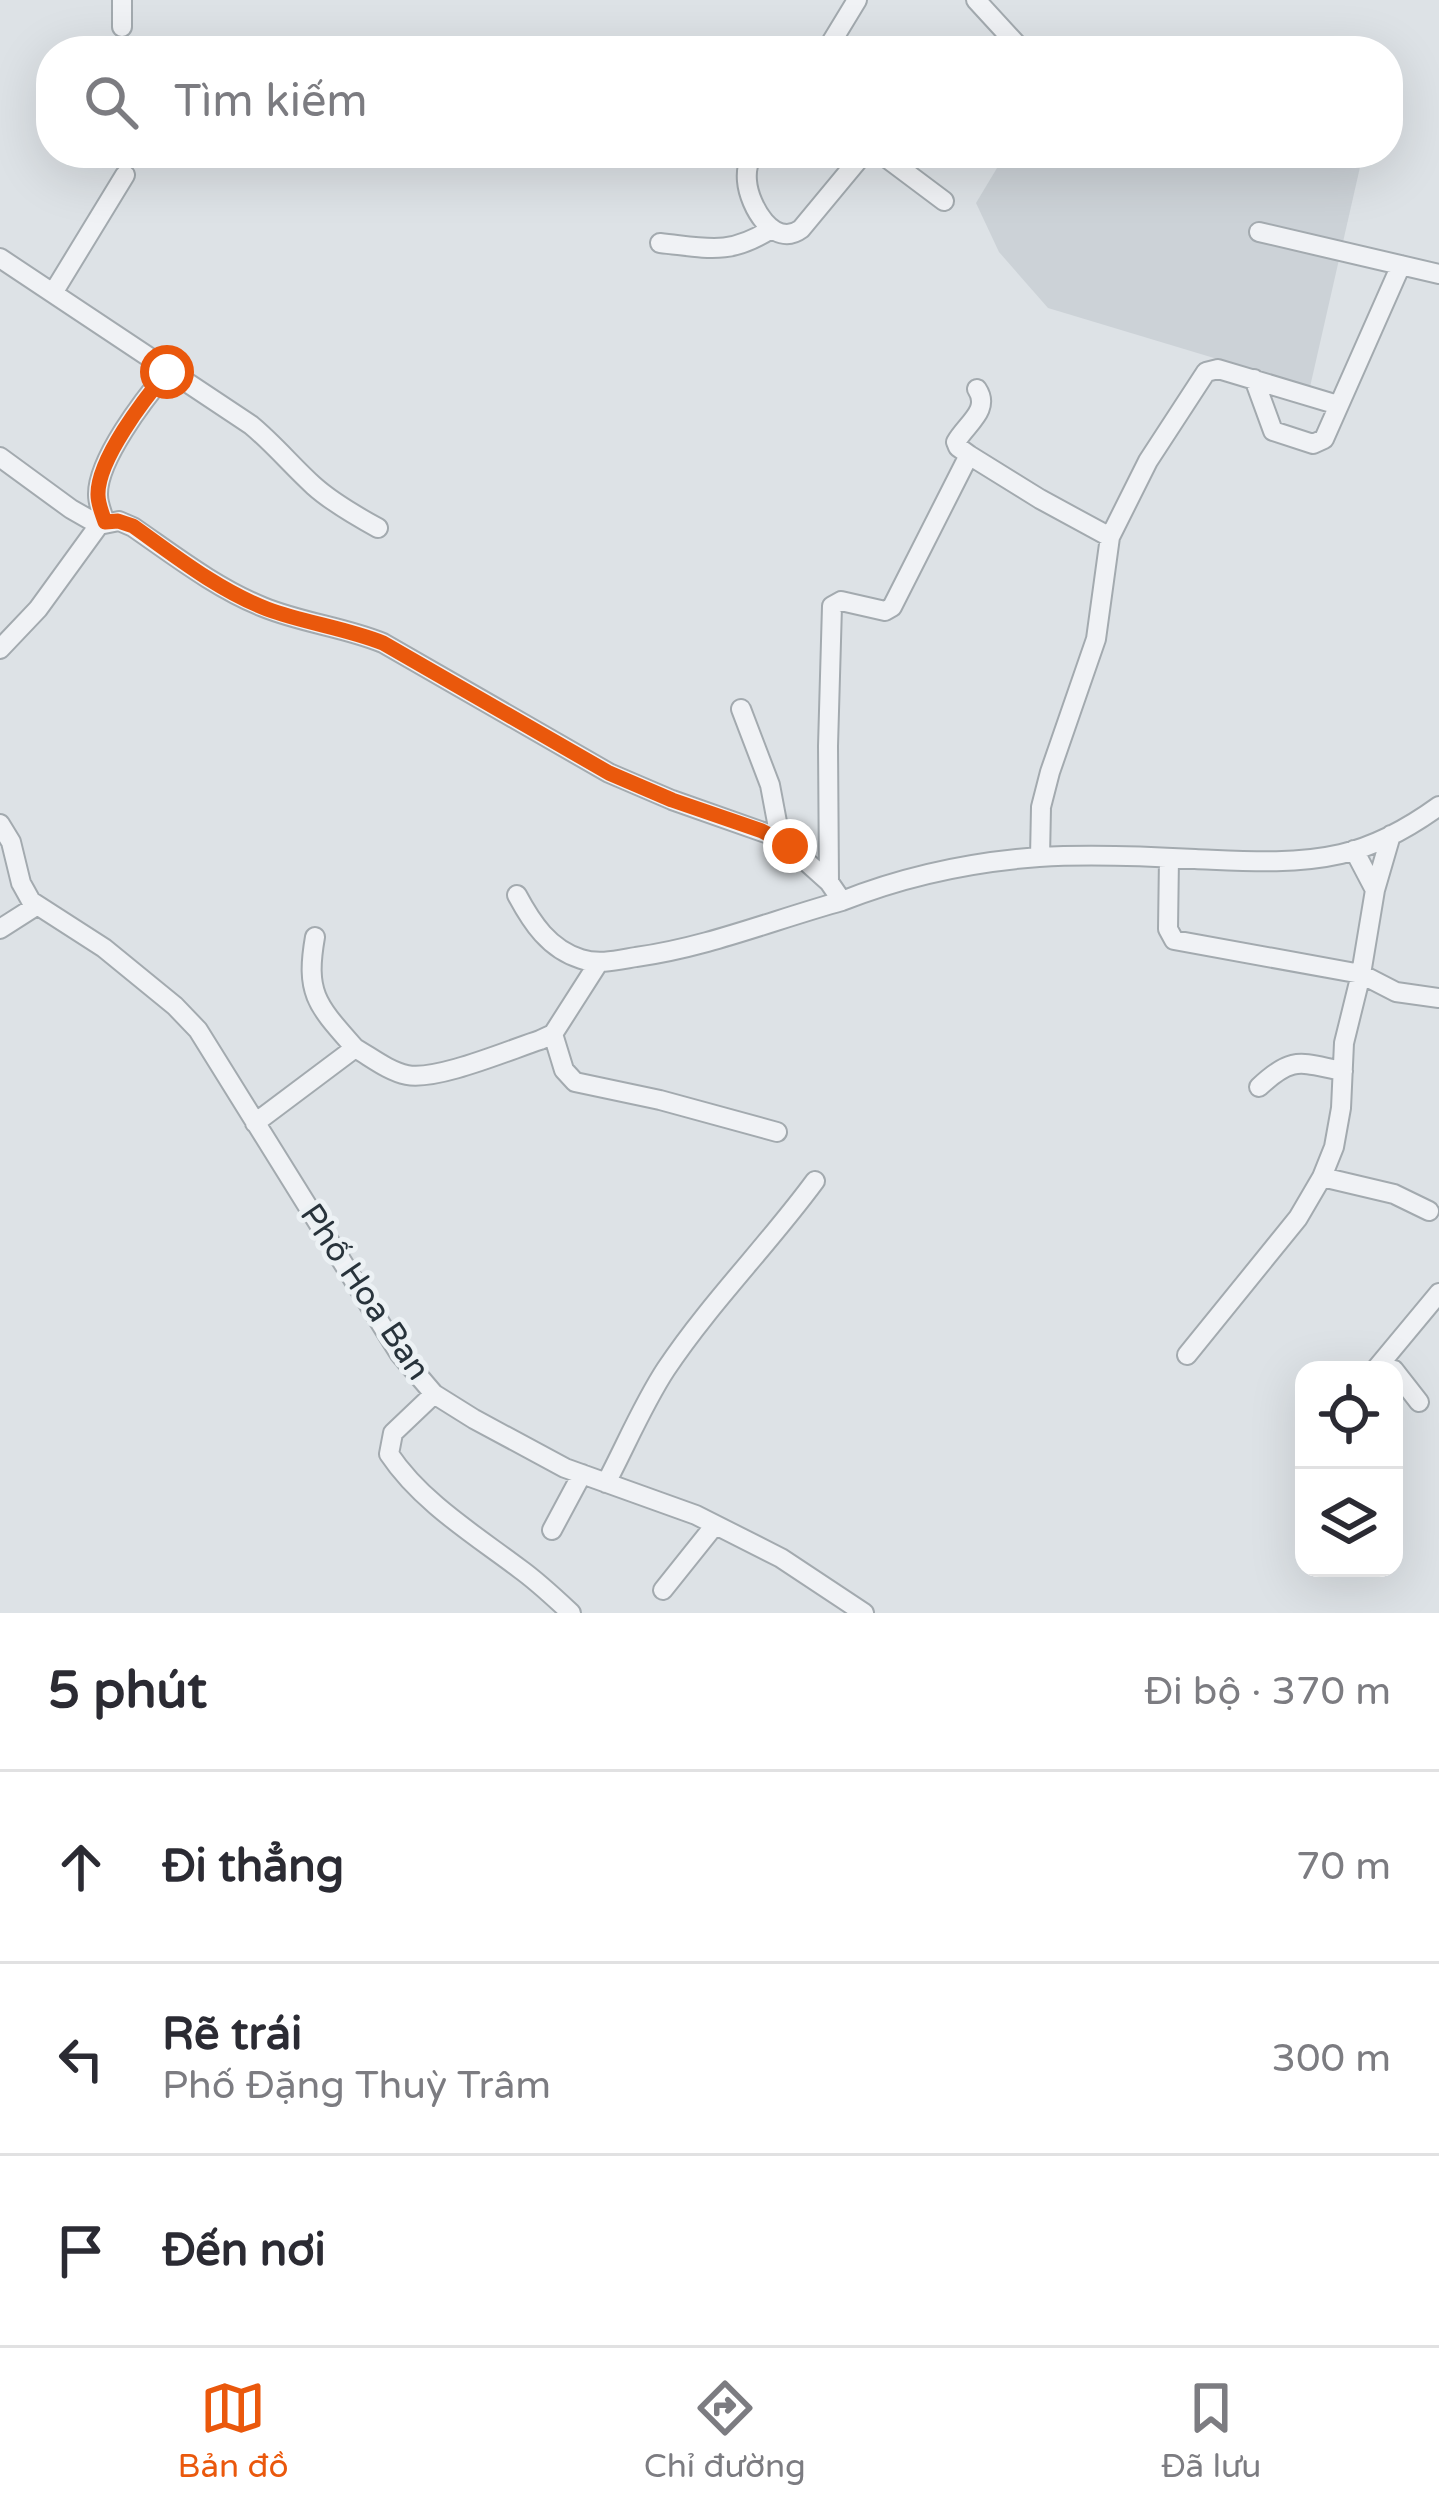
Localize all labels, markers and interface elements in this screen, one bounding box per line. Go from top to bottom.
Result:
search box [36,36,1403,168]
icon: search [78,69,144,135]
text: Tìm kiếm [174,75,368,129]
route start [140,345,194,399]
route end [763,819,817,873]
street label: Phố Hoa Ban [292,1197,438,1387]
map controls [1295,1361,1403,1577]
button: locate [1295,1361,1403,1469]
button: layers [1295,1469,1403,1577]
text: 5 phút [48,1660,207,1722]
text: Đi bộ · 370 m [1144,1668,1391,1715]
icon: ahead [48,1834,114,1900]
text: Đi thẳng [162,1840,344,1894]
text: 70 m [1296,1843,1391,1890]
text: Rẽ trái [162,2008,302,2062]
icon: left [48,2026,114,2092]
text: 300 m [1272,2035,1391,2082]
text: Phố Đặng Thuỳ Trâm [162,2062,551,2109]
icon: arrive [48,2218,114,2284]
text: Đến nơi [162,2224,326,2278]
tab: Bản đồ [178,2375,289,2486]
tab: Chỉ đường [644,2375,806,2486]
tab: Đã lưu [1161,2375,1261,2486]

